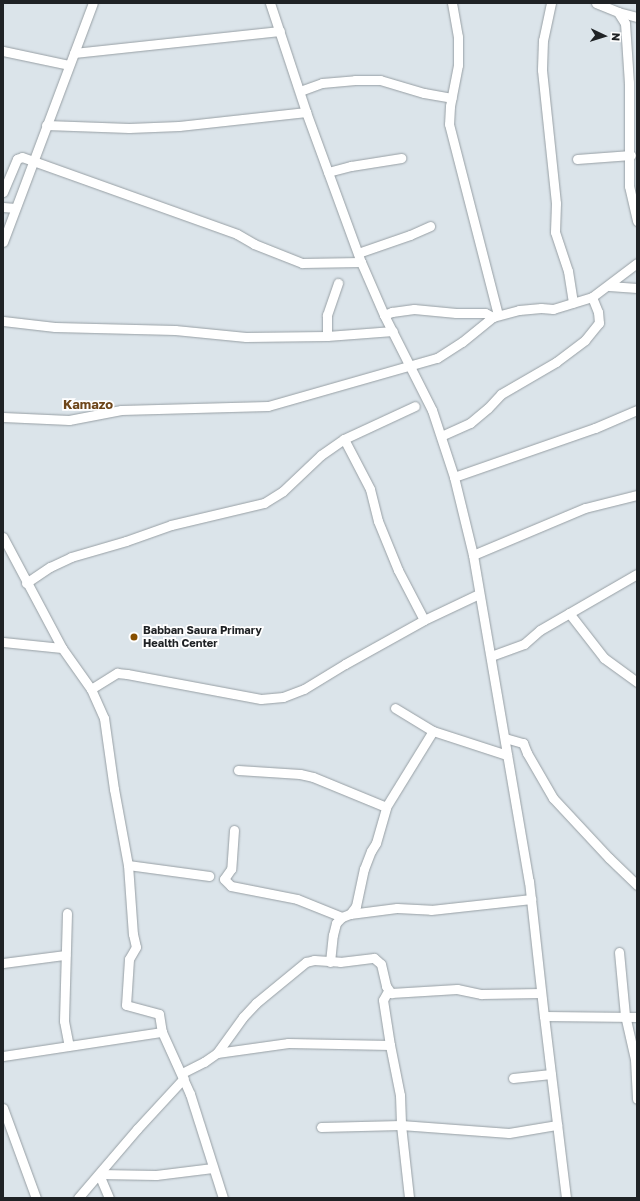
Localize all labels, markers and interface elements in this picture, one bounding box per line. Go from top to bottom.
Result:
north arrow [584,16,624,56]
text: N [610,32,623,42]
district label: Kamazo [63,396,113,412]
place label: Babban Saura Primary Health Center [143,624,262,650]
marker: Babban Saura Primary Health Center [128,631,140,643]

